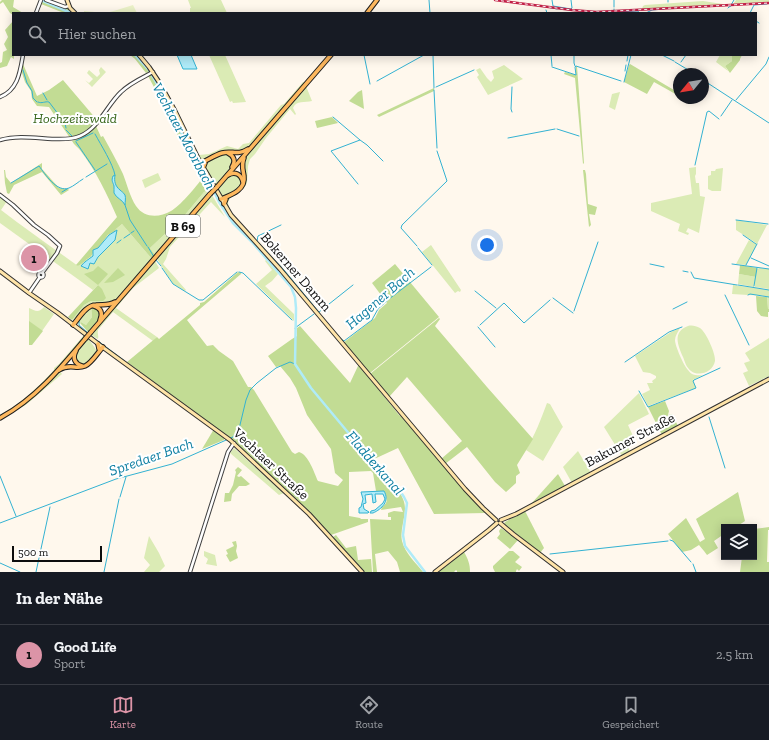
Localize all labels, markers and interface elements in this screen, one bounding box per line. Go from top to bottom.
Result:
search box [12,12,757,56]
icon: search [26,23,48,45]
text: Hier suchen [58,25,136,43]
north arrow [673,68,709,104]
water label: Vechtaer Moorbach [148,80,220,193]
park label: Hochzeitswald [33,110,117,127]
road number: B 69 [166,215,200,237]
street label: Bokerner Damm [257,229,335,315]
your location [477,235,497,255]
pin: 1 [21,243,47,273]
water label: Hagener Bach [342,263,419,333]
street label: Bakumer Straße [582,409,678,471]
street label: Vechtaer Straße [229,424,313,504]
water label: Fladderkanal [342,427,408,499]
water label: Spredaer Bach [106,434,196,480]
map controls [721,524,757,560]
button: layers [721,524,757,560]
scale bar [12,544,102,563]
text: 500 m [18,546,48,559]
text: In der Nähe [16,588,103,608]
text: Good Life [54,638,116,656]
text: 1 [26,647,32,662]
text: 2.5 km [716,647,753,662]
text: Sport [54,656,85,671]
tab: Karte [110,694,136,731]
tab: Route [355,694,383,731]
tab: Gespeichert [602,694,659,731]

